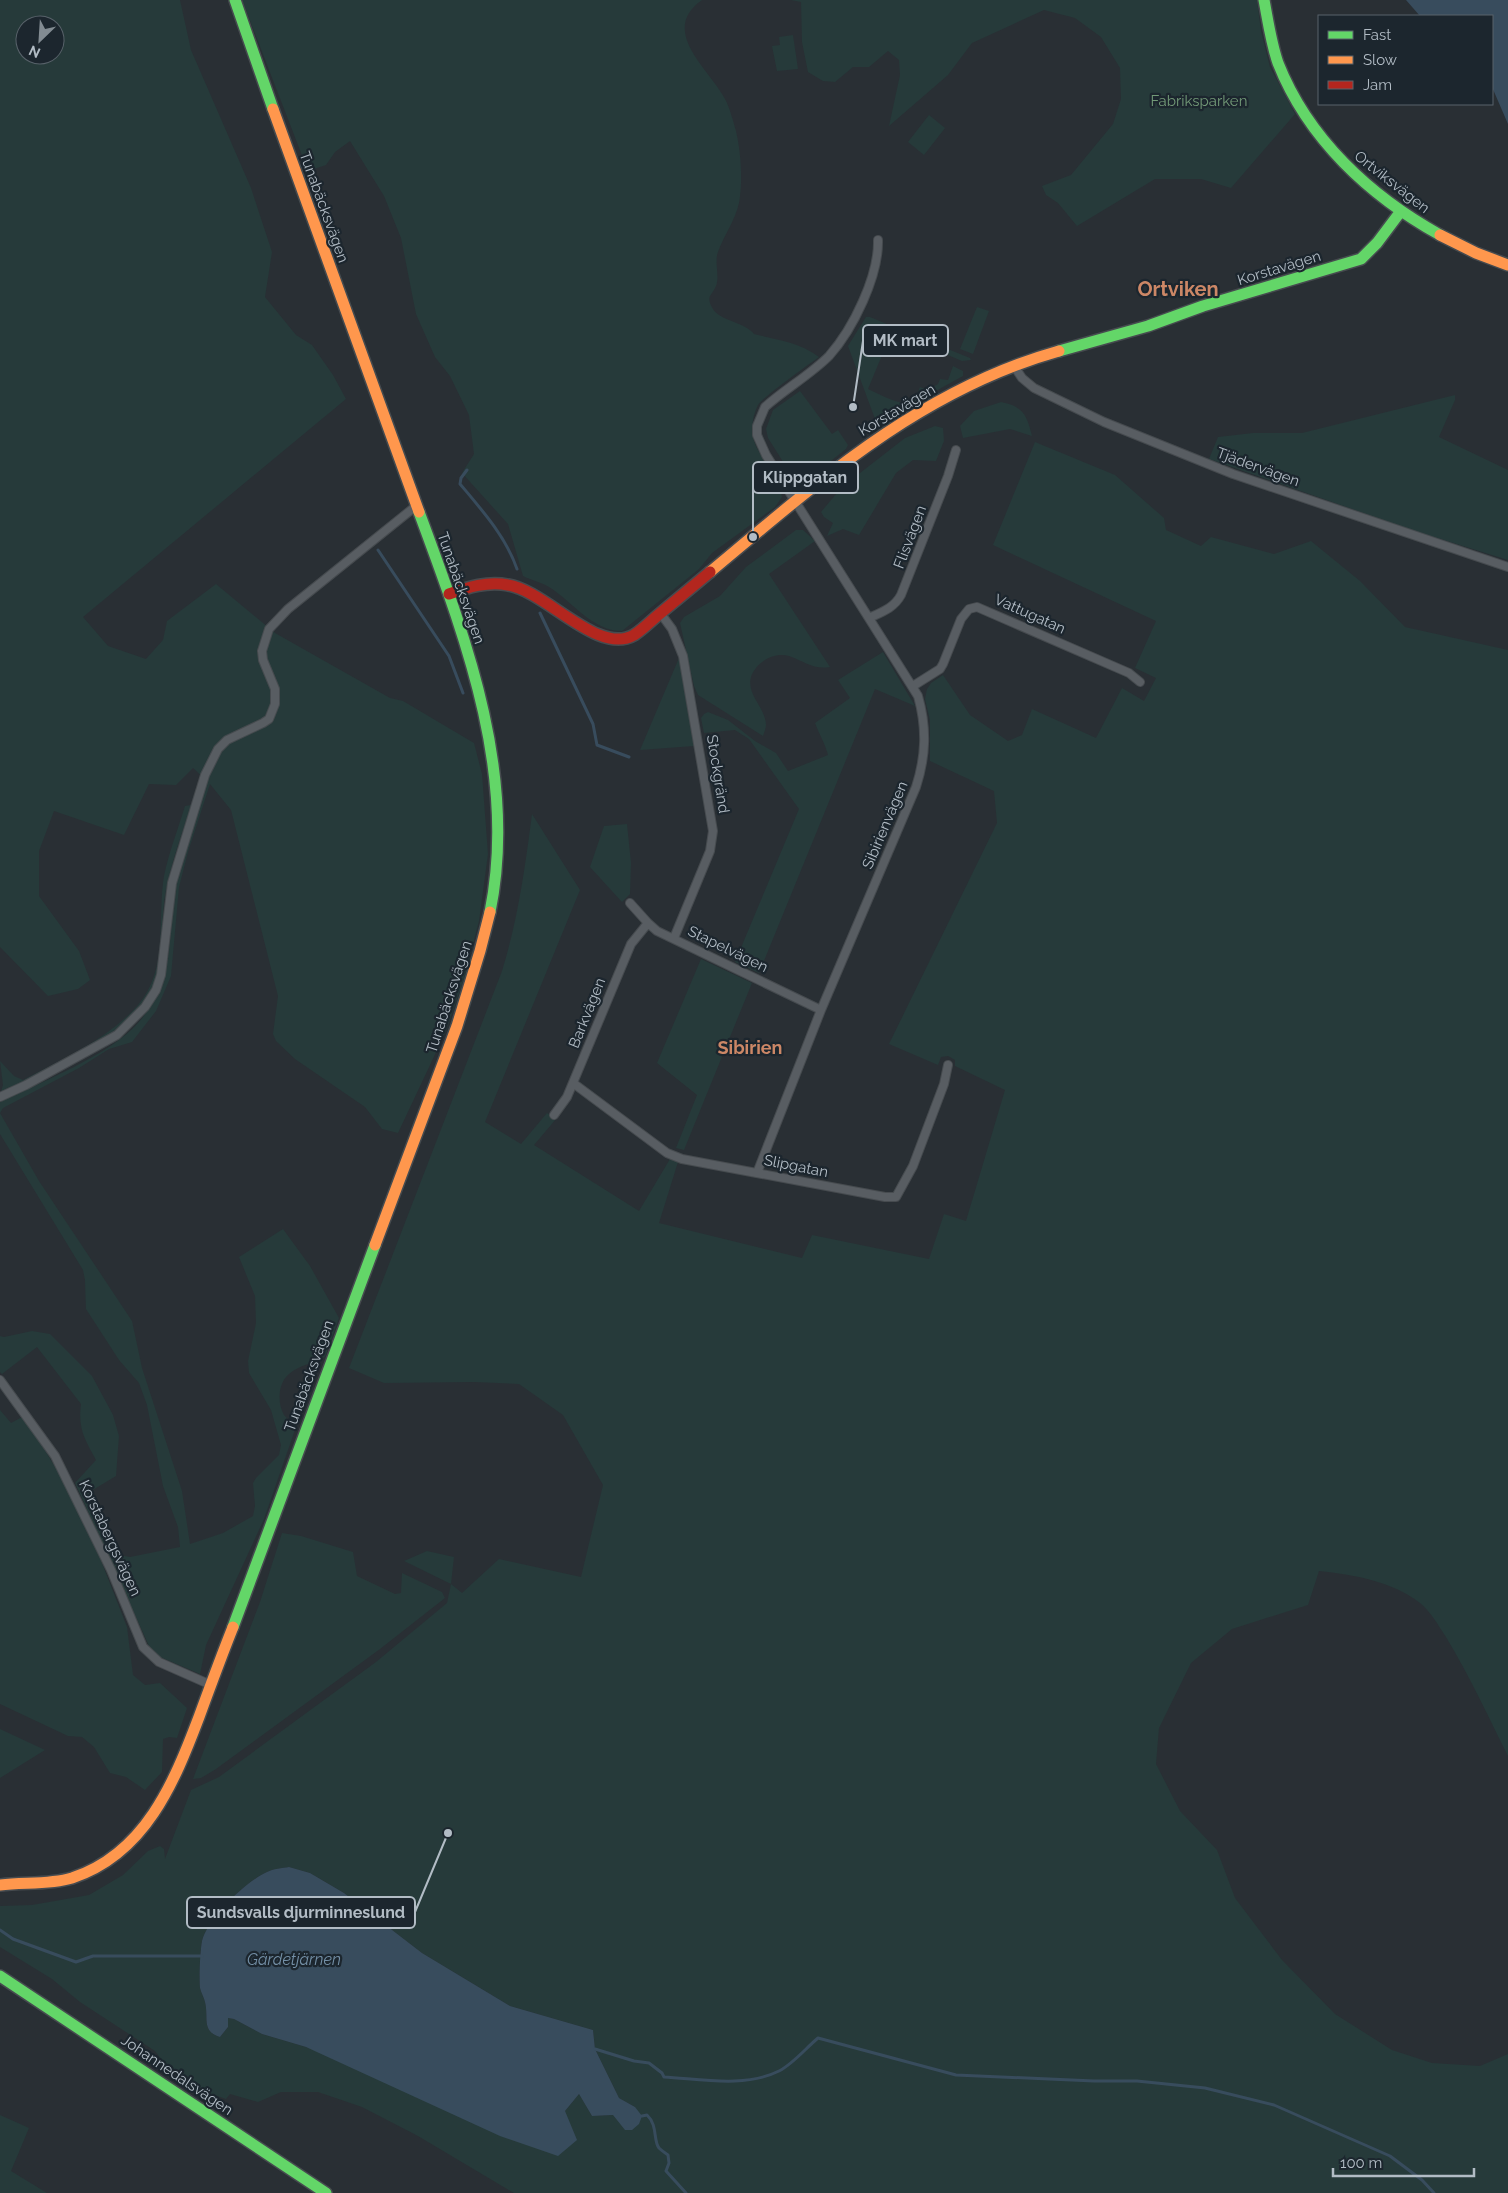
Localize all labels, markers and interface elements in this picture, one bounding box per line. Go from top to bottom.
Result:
north arrow [15,15,65,65]
legend [1318,15,1493,105]
text: Fast [1363,26,1391,44]
text: N [26,42,43,61]
text: Slow [1363,51,1397,69]
text: Jam [1363,76,1392,94]
park label: Fabriksparken [1151,92,1247,110]
street label: Ortviksvägen [1351,147,1433,217]
street label: Tunabäcksvägen [295,149,353,265]
street label: Korstavägen [1235,247,1323,289]
district label: Ortviken [1137,277,1219,301]
callout: MK mart [863,325,948,356]
text: MK mart [873,331,937,350]
street label: Korstavägen [855,380,939,440]
street label: Tjädervägen [1214,444,1302,490]
callout: Klippgatan [753,462,858,493]
text: Klippgatan [763,468,847,487]
street label: Flisvägen [890,503,930,571]
street label: Tunabäcksvägen [433,530,489,646]
street label: Vattugatan [992,590,1068,638]
street label: Stockgränd [703,733,733,815]
street label: Sibirienvägen [858,778,912,872]
street label: Stapelvägen [685,922,771,976]
street label: Tunabäcksvägen [422,938,476,1056]
street label: Barkvägen [565,975,609,1051]
district label: Sibirien [718,1037,782,1058]
street label: Slipgatan [762,1151,830,1181]
street label: Tunabäcksvägen [280,1318,338,1434]
street label: Korstabergsvägen [75,1477,145,1599]
callout: Sundsvalls djurminneslund [187,1897,415,1928]
text: Sundsvalls djurminneslund [197,1903,405,1922]
water label: Gärdetjärnen [247,1950,341,1969]
street label: Johannedalsvägen [118,2031,236,2119]
scale bar [1333,2146,1474,2178]
text: 100 m [1340,2154,1382,2172]

